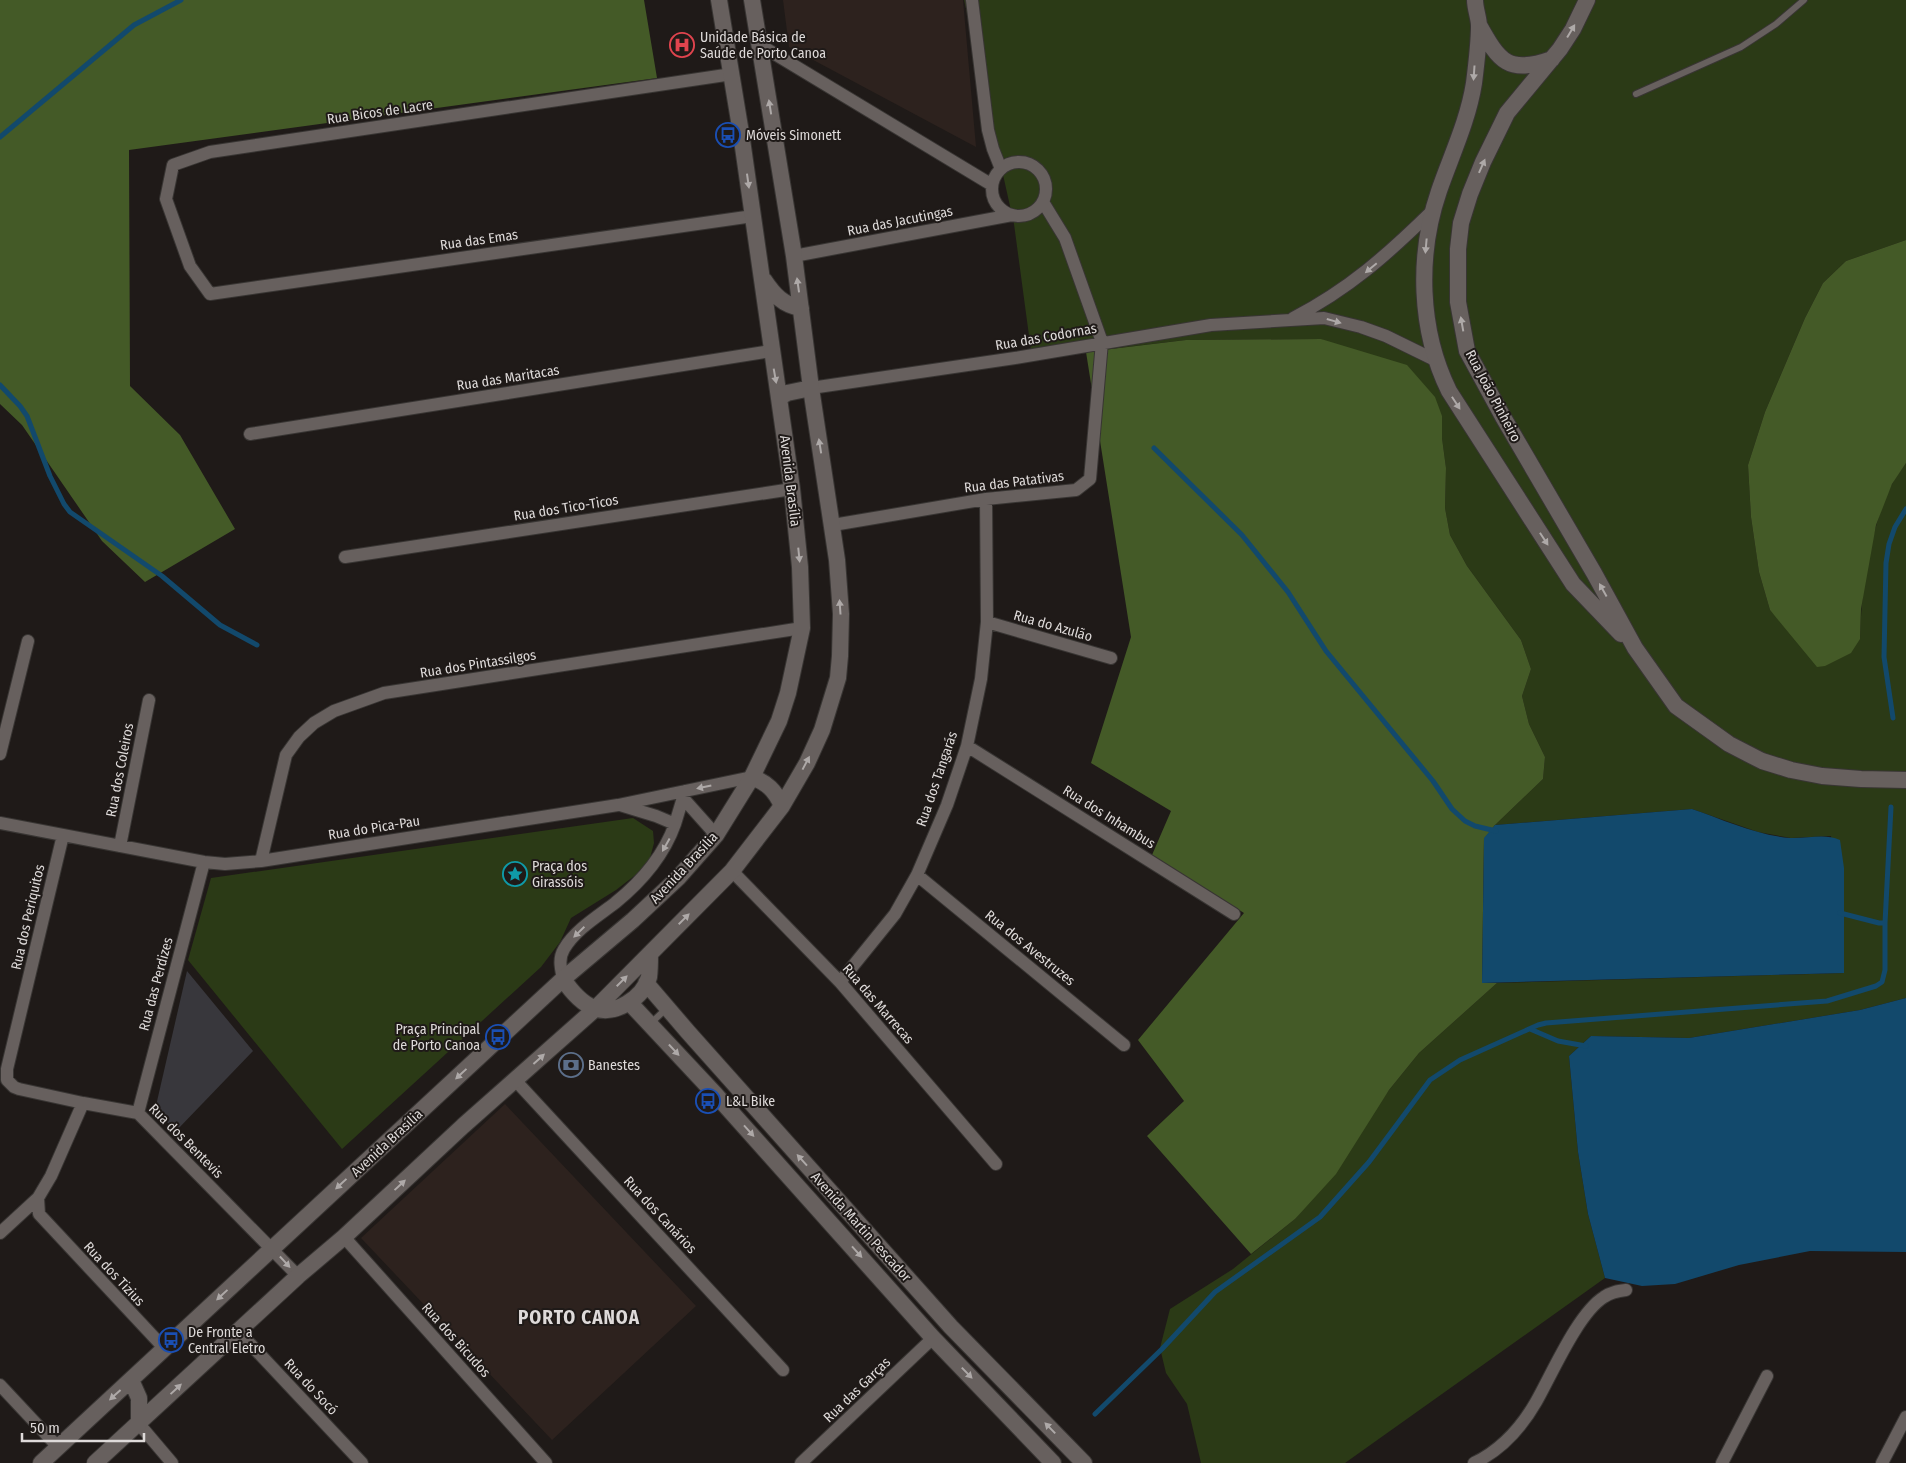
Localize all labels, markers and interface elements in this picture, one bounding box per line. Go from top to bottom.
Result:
one-way arrow [1567,24,1576,37]
place label: Unidade Básica de Saúde de Porto Canoa [700,29,826,62]
hospital icon: Unidade Básica de Saúde de Porto Canoa [669,32,695,58]
one-way arrow [1470,65,1478,81]
street label: Rua Bicos de Lacre [326,96,434,128]
one-way arrow [766,99,774,115]
bus stop icon: Móveis Simonett [715,122,741,148]
place label: Móveis Simonett [746,127,842,144]
one-way arrow [1478,158,1486,173]
one-way arrow [744,173,752,189]
street label: Rua das Jacutingas [846,202,954,240]
street label: Rua das Emas [439,226,519,254]
one-way arrow [1422,238,1430,254]
one-way arrow [1365,262,1378,273]
one-way arrow [794,277,802,293]
one-way arrow [1457,315,1465,331]
one-way arrow [1327,317,1342,325]
street label: Rua das Codornas [994,320,1098,354]
street label: Rua João Pinheiro [1462,347,1524,445]
street label: Rua das Maritacas [455,361,561,395]
one-way arrow [772,369,780,385]
one-way arrow [1451,396,1460,409]
street label: Avenida Brasília [776,435,804,528]
one-way arrow [815,438,823,454]
street label: Rua das Patativas [963,467,1065,497]
street label: Rua dos Tico-Ticos [512,491,620,525]
one-way arrow [1539,533,1548,546]
one-way arrow [795,547,803,563]
one-way arrow [1599,583,1608,596]
one-way arrow [836,599,844,615]
street label: Rua do Azulão [1012,607,1094,645]
street label: Rua dos Pintassilgos [419,646,537,682]
street label: Rua dos Coleiros [103,722,137,818]
street label: Rua dos Tangarás [913,729,961,829]
one-way arrow [802,756,810,771]
street label: Rua dos Inhambus [1060,782,1158,852]
one-way arrow [695,784,711,792]
street label: Rua do Pica-Pau [327,812,421,844]
street label: Avenida Brasília [647,829,722,907]
one-way arrow [662,838,670,853]
place label: Praça dos Girassóis [532,858,587,891]
place icon: Praça dos Girassóis [502,861,528,887]
street label: Rua dos Periquitos [8,863,48,971]
street label: Rua dos Avestruzes [982,907,1078,989]
one-way arrow [678,913,690,925]
one-way arrow [573,926,585,938]
street label: Rua das Perdizes [135,935,177,1033]
street label: Rua das Marrecas [839,961,917,1047]
one-way arrow [616,975,628,987]
place label: Praça Principal de Porto Canoa [393,1021,480,1054]
bus stop icon: Praça Principal de Porto Canoa [485,1024,511,1050]
one-way arrow [668,1044,680,1056]
bank icon: Banestes [558,1052,584,1078]
one-way arrow [532,1053,544,1065]
place label: Banestes [588,1057,640,1074]
one-way arrow [455,1068,467,1080]
bus stop icon: L&L Bike [695,1088,721,1114]
place label: L&L Bike [726,1093,775,1110]
street label: Rua dos Bentevis [145,1100,227,1182]
street label: Avenida Brasília [348,1105,426,1180]
one-way arrow [743,1124,755,1136]
one-way arrow [796,1155,808,1167]
street label: Avenida Martin Pescador [807,1169,915,1285]
street label: Rua dos Canários [620,1173,700,1257]
one-way arrow [335,1179,348,1190]
one-way arrow [393,1179,405,1191]
street label: Rua dos Tizius [80,1238,148,1310]
one-way arrow [851,1246,863,1258]
one-way arrow [279,1255,291,1267]
one-way arrow [217,1289,229,1301]
street label: Rua dos Bicudos [418,1299,494,1381]
district label: PORTO CANOA [518,1306,640,1329]
place label: De Fronte a Central Eletro [188,1324,265,1357]
bus stop icon: De Fronte a Central Eletro [158,1327,184,1353]
street label: Rua das Garças [820,1354,894,1426]
street label: Rua do Socó [281,1355,341,1419]
one-way arrow [961,1367,973,1379]
one-way arrow [170,1383,182,1395]
one-way arrow [109,1389,121,1401]
scale bar [22,1410,145,1442]
text: 50 m [30,1419,60,1437]
one-way arrow [1044,1422,1056,1434]

